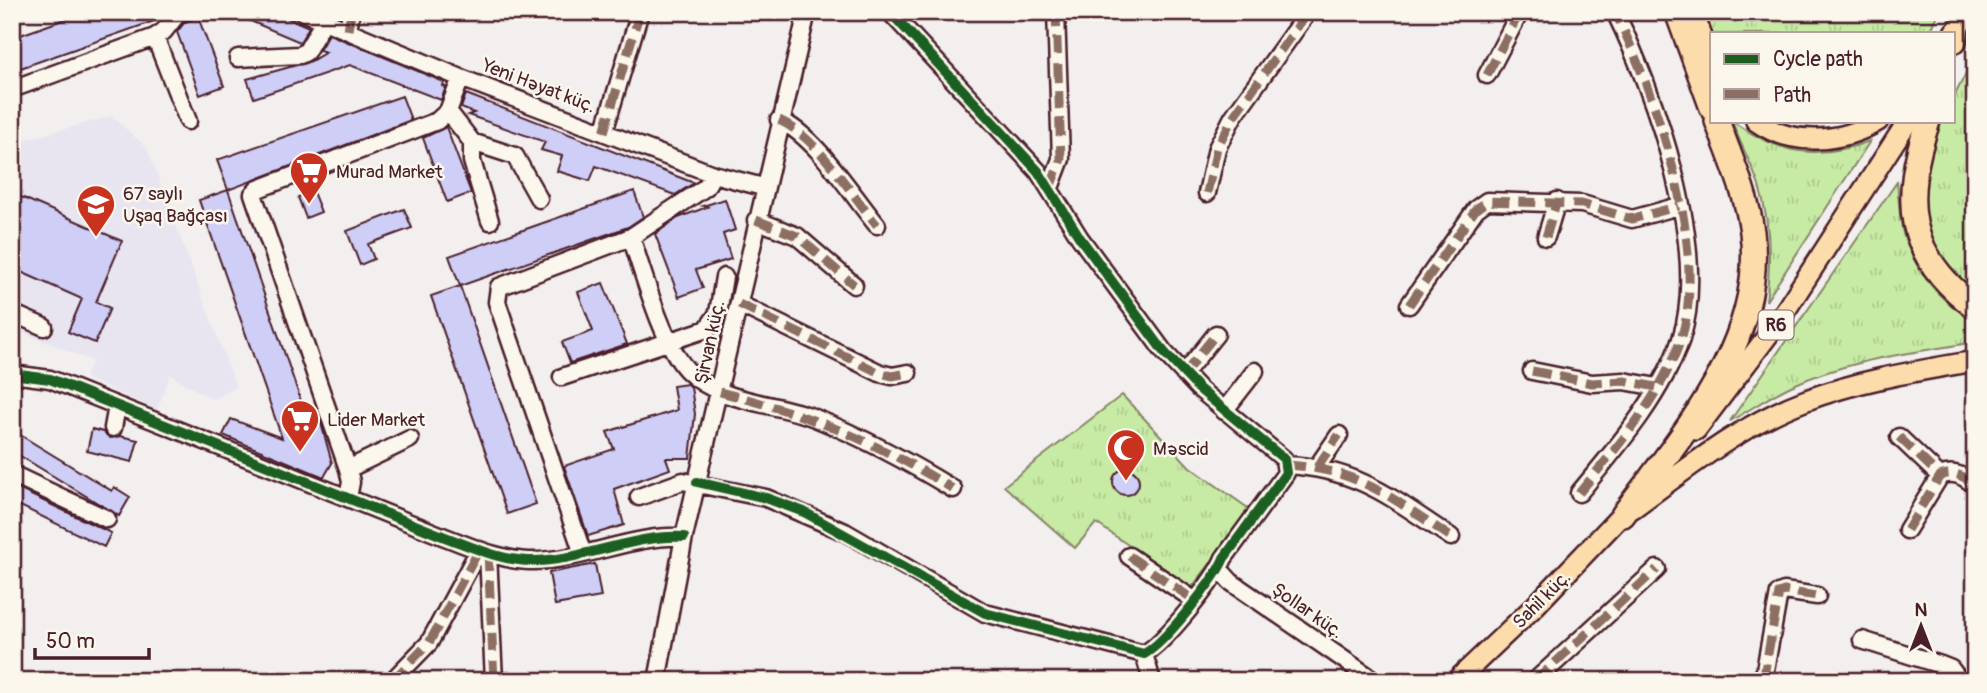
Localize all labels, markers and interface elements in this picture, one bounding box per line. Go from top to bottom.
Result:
legend [1710,32,1955,122]
text: Cycle path [1773,46,1863,73]
street label: Yeni Həyat küç. [478,53,599,119]
text: Path [1773,82,1811,109]
supermarket icon: Murad Market [288,150,330,205]
place label: Murad Market [336,160,443,184]
place label: 67 saylı Uşaq Bağçası [123,182,228,228]
school or university icon: 67 saylı Uşaq Bağçası [75,183,117,238]
street label: Şirvan küç. [689,298,731,386]
road number: R6 [1758,310,1794,340]
supermarket icon: Lider Market [279,398,321,453]
place label: Lider Market [327,408,425,432]
mosque icon: Məscid [1105,427,1147,482]
place label: Məscid [1153,437,1209,461]
street label: Sahil küç. [1507,565,1576,634]
street label: Şollar küç. [1267,577,1348,644]
north arrow [1885,592,1955,662]
text: N [1915,598,1928,622]
scale bar [35,616,149,660]
text: 50 m [46,628,95,655]

